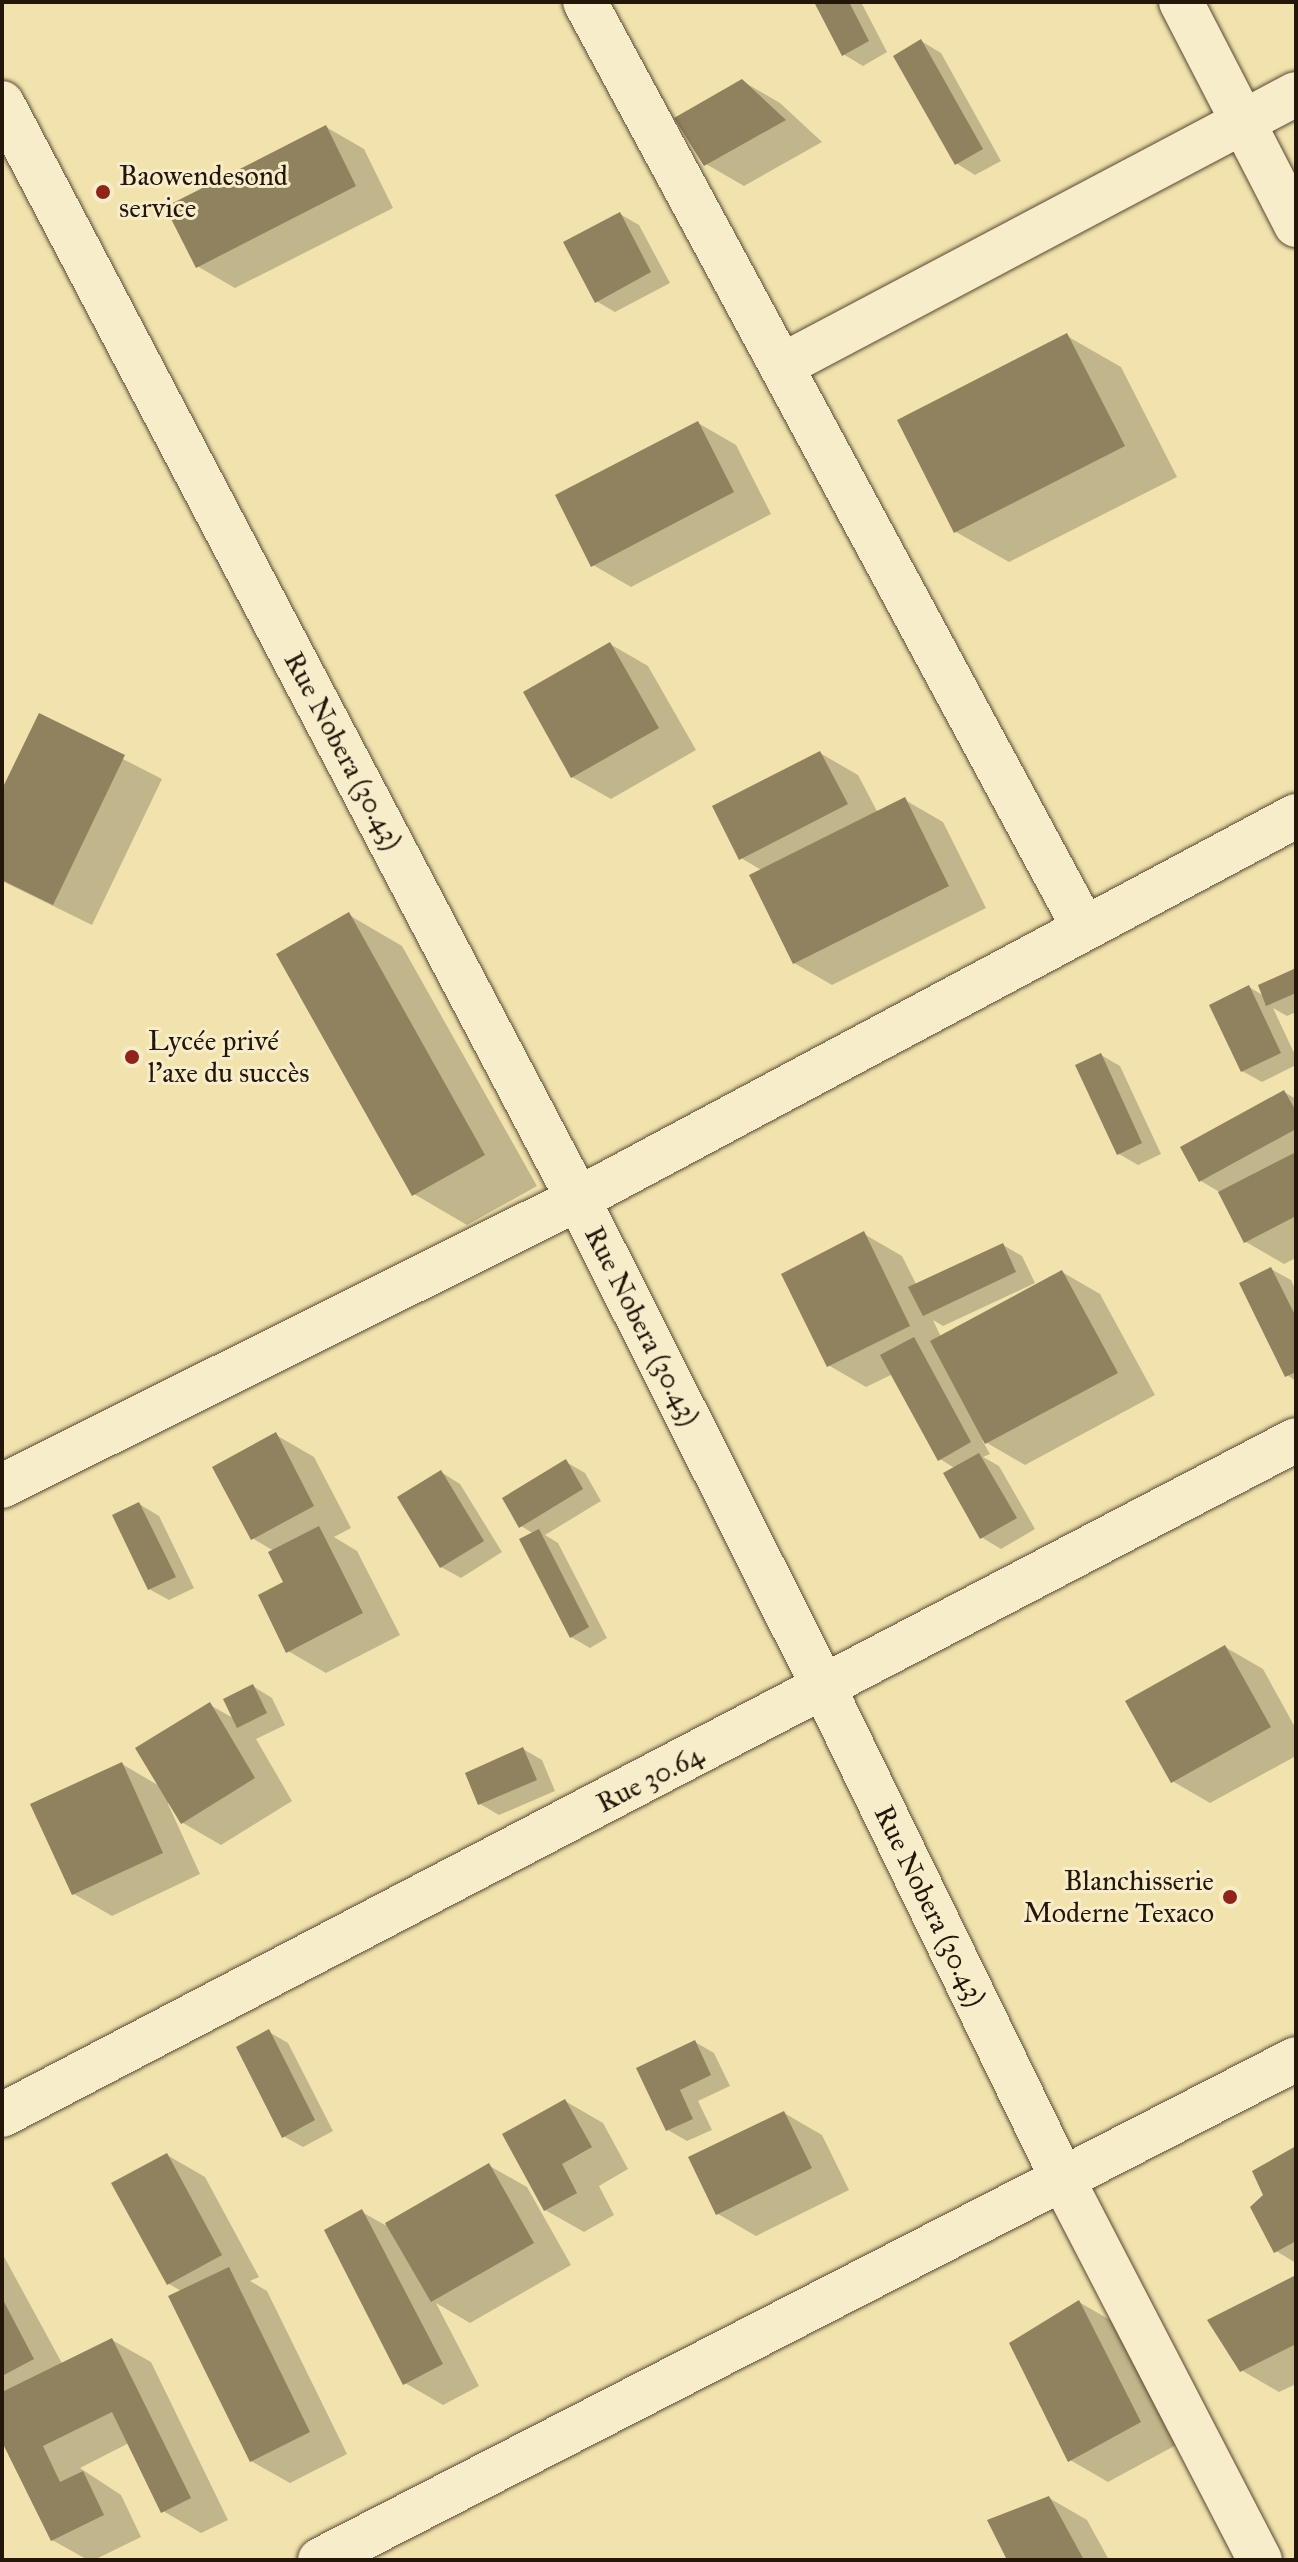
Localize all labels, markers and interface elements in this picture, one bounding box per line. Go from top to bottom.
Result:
place label: Baowendesond service [119,159,288,225]
marker: Baowendesond service [94,183,112,201]
street label: Rue Nobera (30.43) [277,646,409,856]
place label: Lycée privé l'axe du succès [148,1024,310,1090]
marker: Lycée privé l'axe du succès [123,1048,141,1066]
street label: Rue Nobera (30.43) [577,1221,707,1431]
street label: Rue 30.64 [591,1738,709,1820]
street label: Rue Nobera (30.43) [867,1800,993,2012]
place label: Blanchisserie Moderne Texaco [1023,1864,1214,1930]
marker: Blanchisserie Moderne Texaco [1221,1888,1239,1906]

